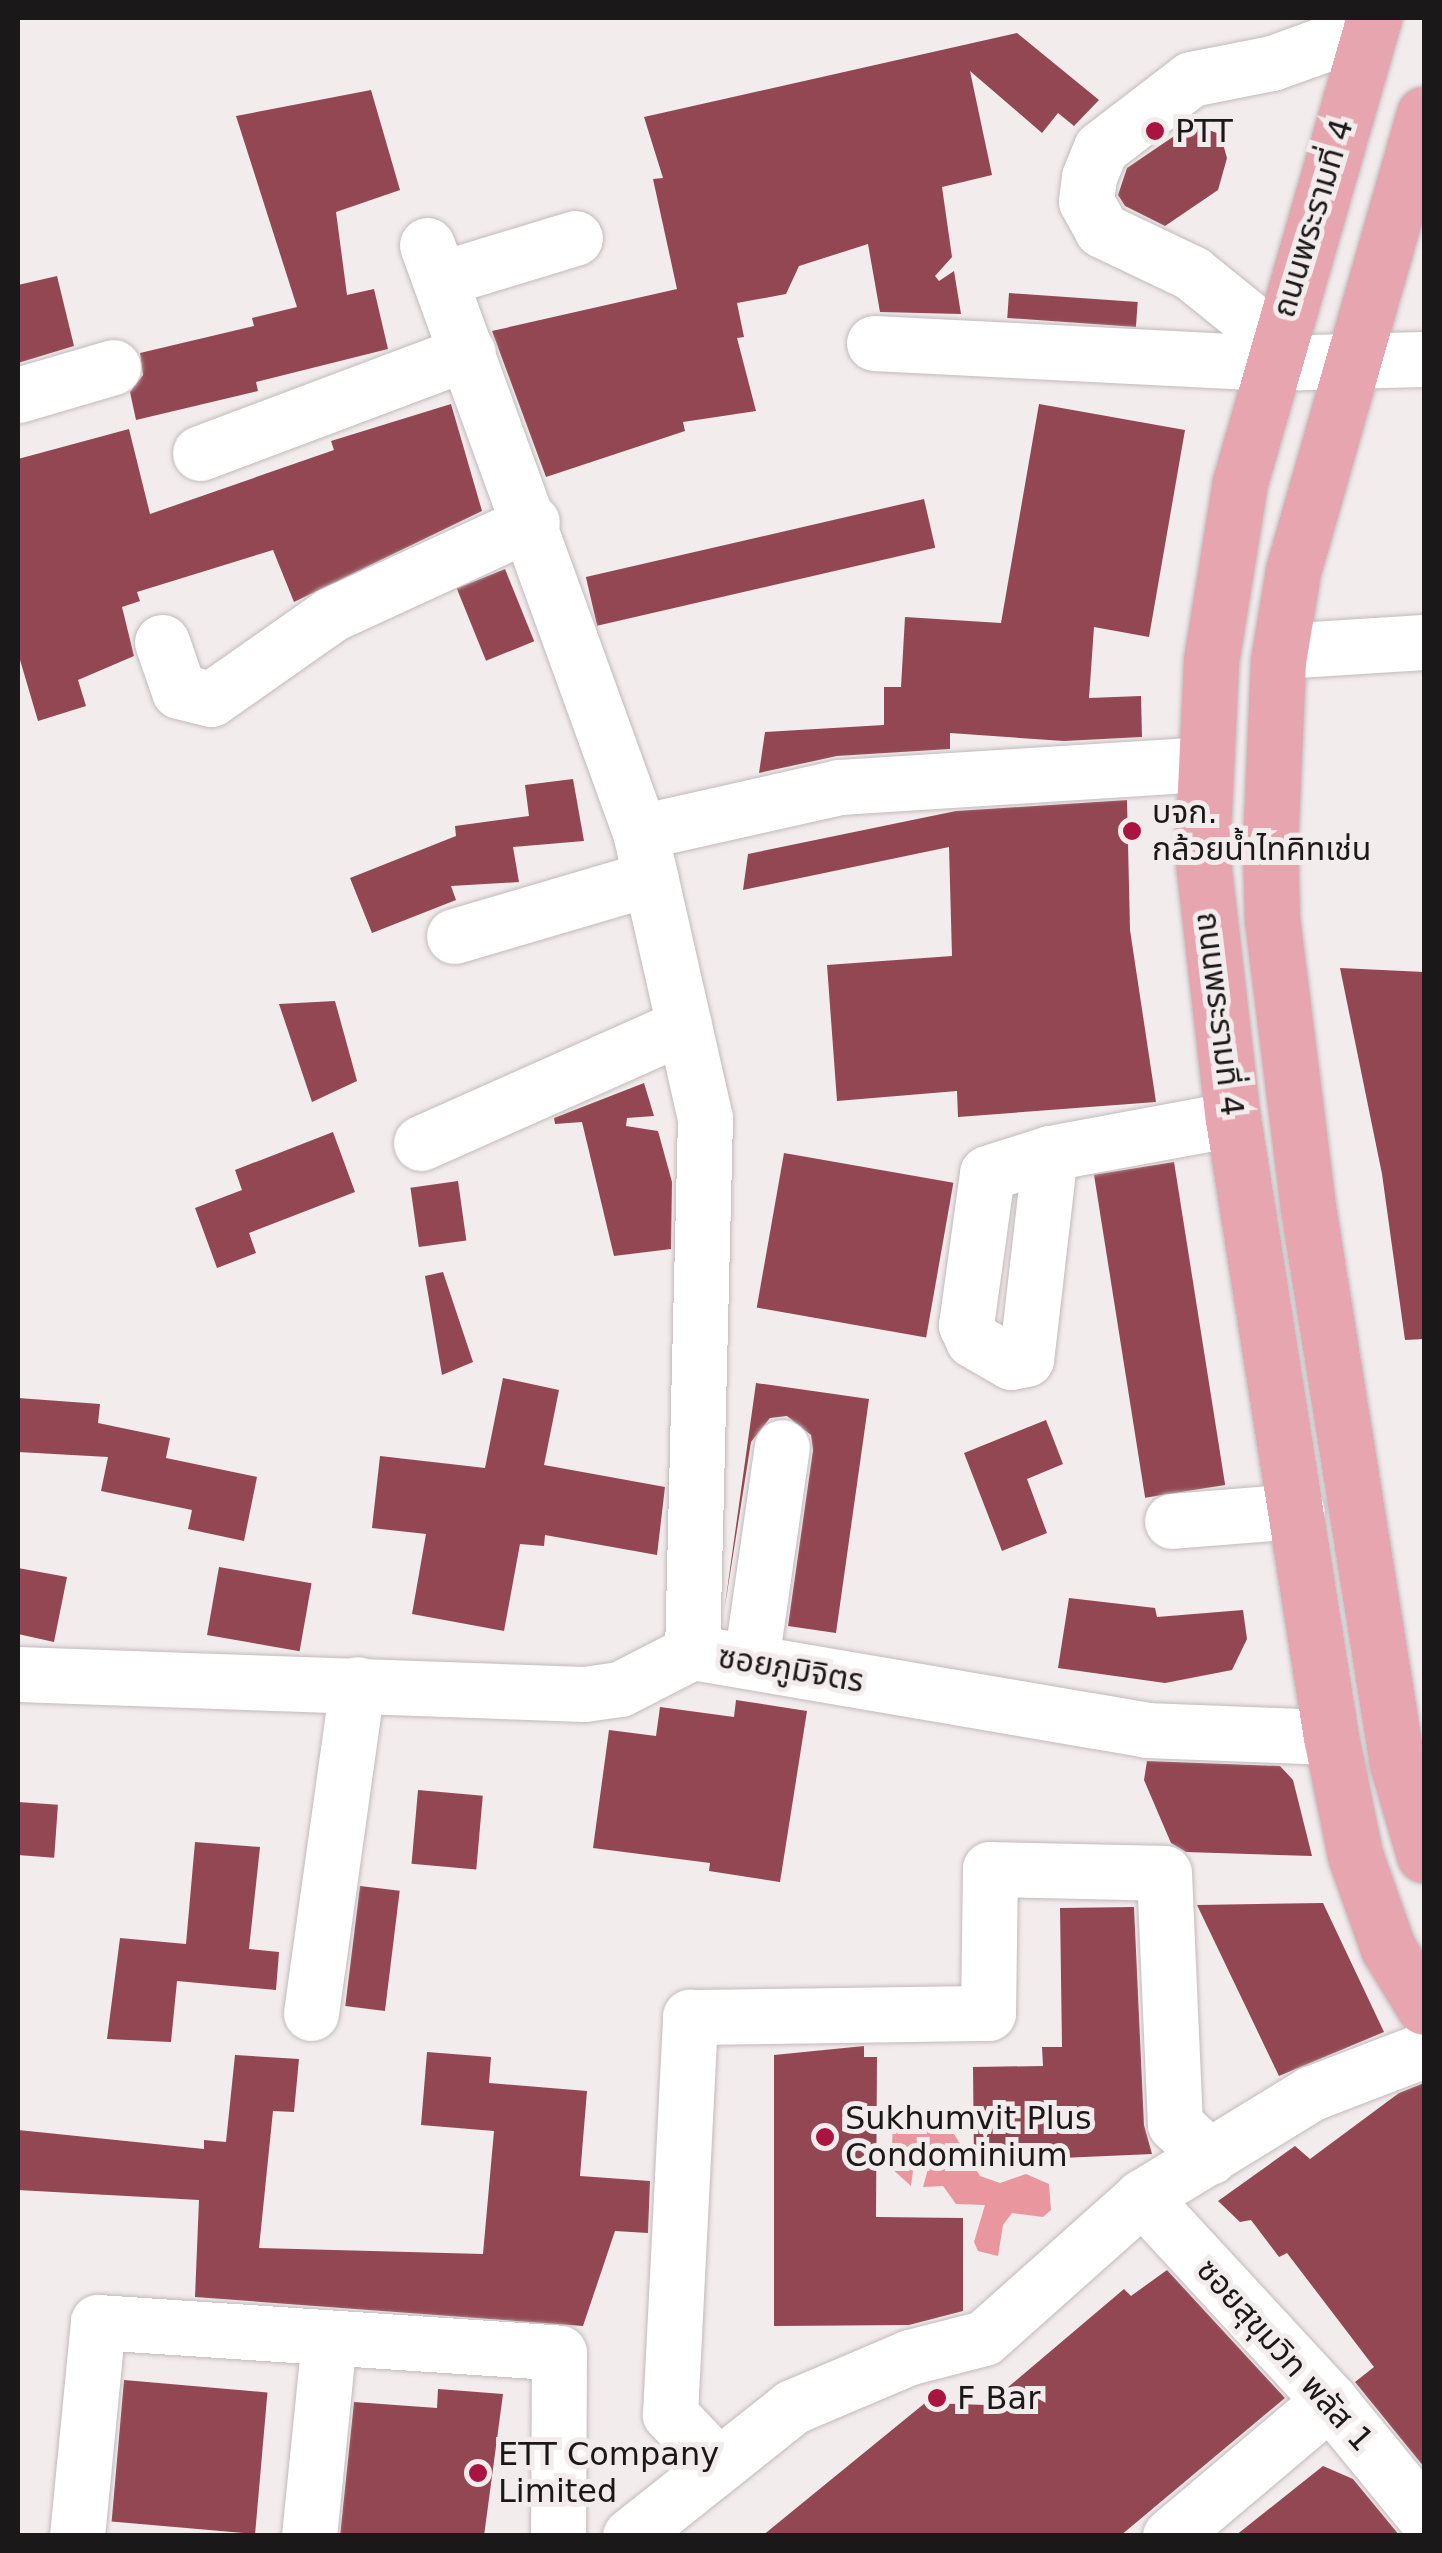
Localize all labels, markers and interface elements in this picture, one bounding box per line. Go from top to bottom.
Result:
place label: PTT [1175,112,1233,150]
street label: ถนนพระรามที่ 4 [1265,114,1361,322]
marker: PTT [1144,120,1166,142]
place label: บจก. กล้วยน้ำไทคิทเช่น [1152,794,1371,869]
marker: บจก. กล้วยน้ำไทคิทเช่น [1121,820,1143,842]
street label: ถนนพระรามที่ 4 [1188,910,1252,1118]
street label: ซอยภูมิจิตร [715,1637,867,1701]
place label: Sukhumvit Plus Condominium [845,2100,1092,2175]
marker: Sukhumvit Plus Condominium [814,2126,836,2148]
street label: ซอยสุขุมวิท พลัส 1 [1189,2251,1381,2459]
place label: F Bar [957,2379,1040,2417]
marker: F Bar [926,2387,948,2409]
place label: ETT Company Limited [498,2436,719,2511]
marker: ETT Company Limited [467,2462,489,2484]

